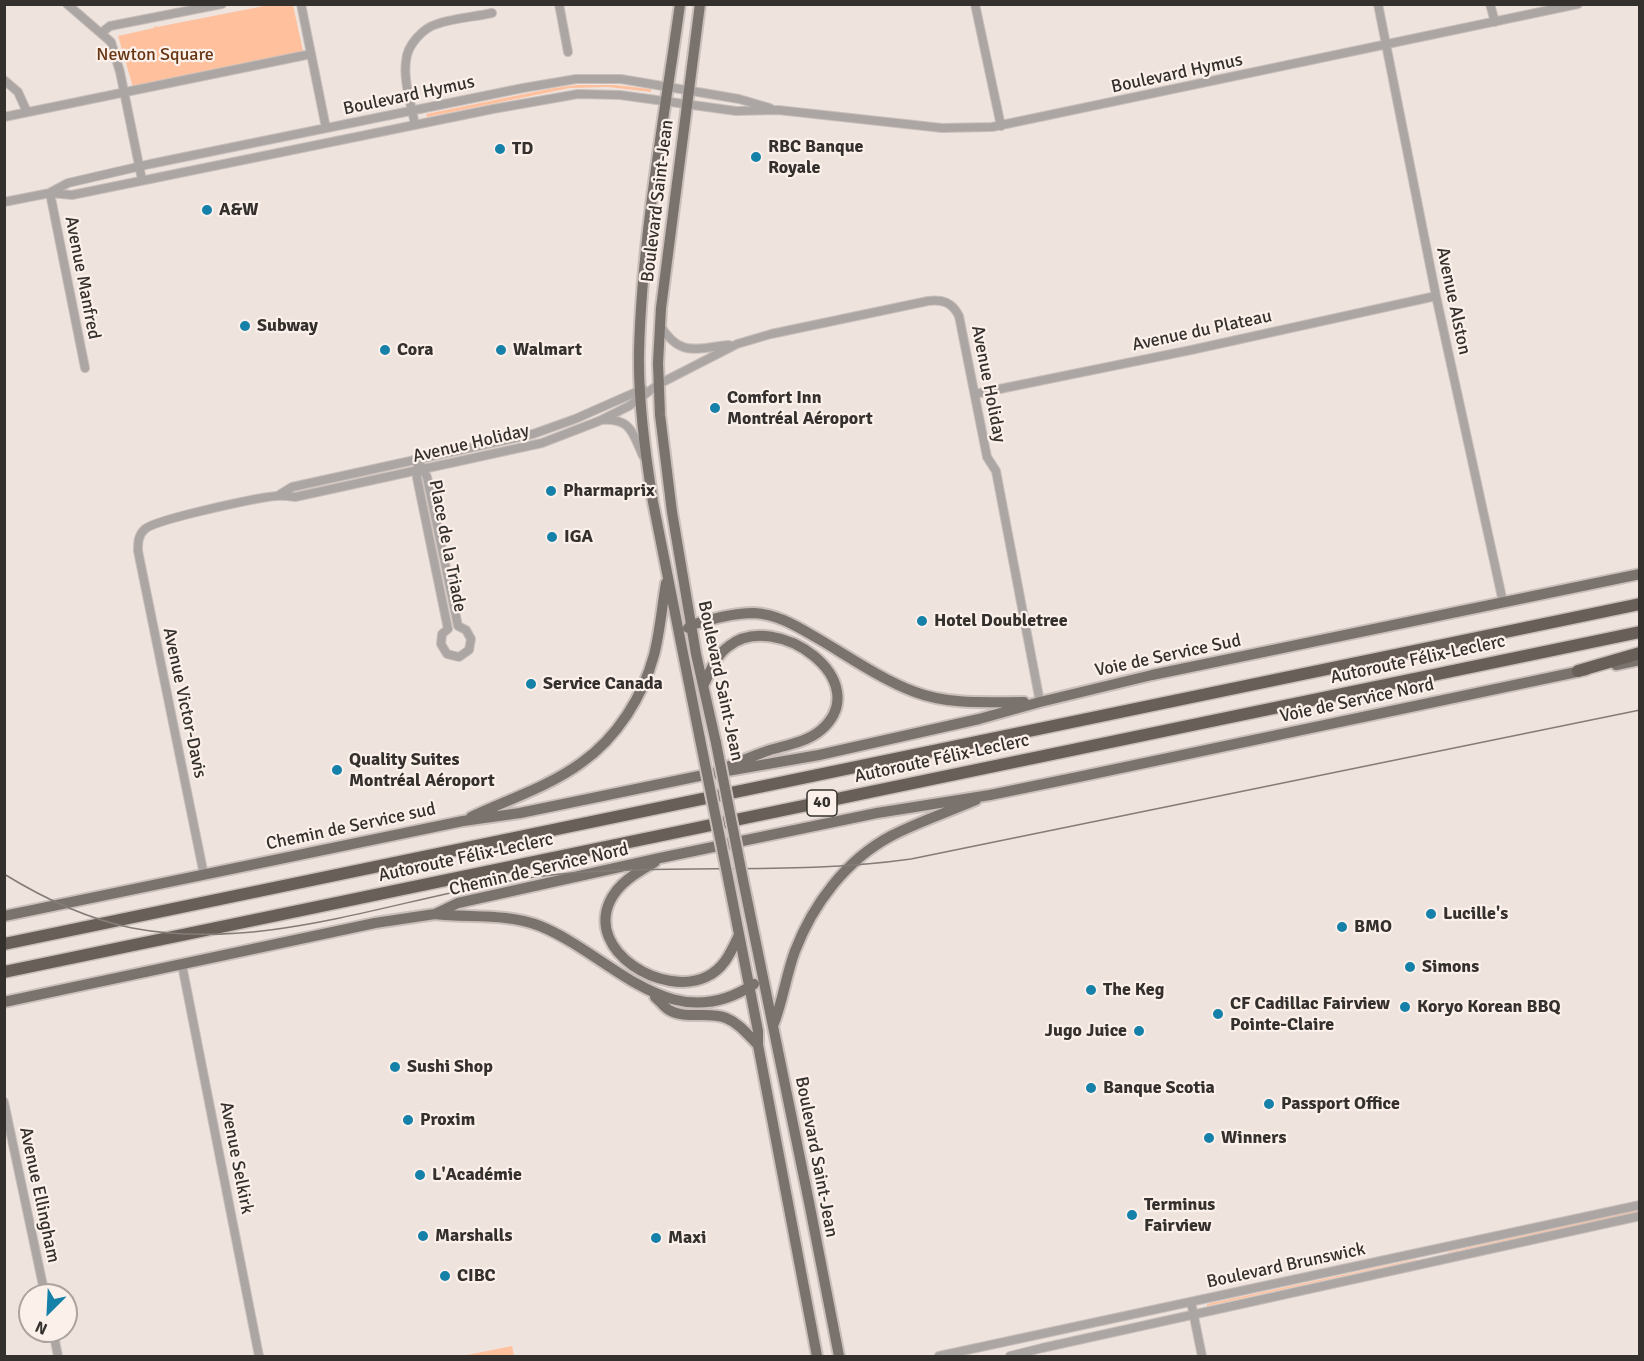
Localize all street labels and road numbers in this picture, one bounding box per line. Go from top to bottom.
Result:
street label: Boulevard Hymus [1109,50,1245,98]
street label: Boulevard Hymus [341,72,477,120]
street label: Boulevard Saint-Jean [637,119,679,283]
street label: Avenue Manfred [59,215,105,341]
street label: Avenue Alston [1431,245,1475,357]
street label: Avenue du Plateau [1130,306,1274,356]
street label: Avenue Holiday [966,324,1010,444]
street label: Avenue Holiday [411,420,531,468]
street label: Place de la Triade [424,478,470,614]
street label: Boulevard Saint-Jean [692,599,748,763]
street label: Avenue Victor-Davis [157,626,211,780]
street label: Voie de Service Sud [1093,630,1243,682]
street label: Autoroute Félix-Leclerc [1329,631,1507,689]
street label: Voie de Service Nord [1278,674,1436,728]
street label: Autoroute Félix-Leclerc [853,730,1031,788]
road number: 40 [807,790,837,816]
street label: Chemin de Service sud [264,798,438,856]
street label: Autoroute Félix-Leclerc [377,829,555,887]
street label: Chemin de Service Nord [447,839,631,901]
street label: Boulevard Saint-Jean [790,1075,842,1239]
street label: Avenue Selkirk [215,1100,257,1216]
street label: Avenue Ellingham [14,1125,64,1265]
street label: Boulevard Brunswick [1205,1239,1367,1293]

